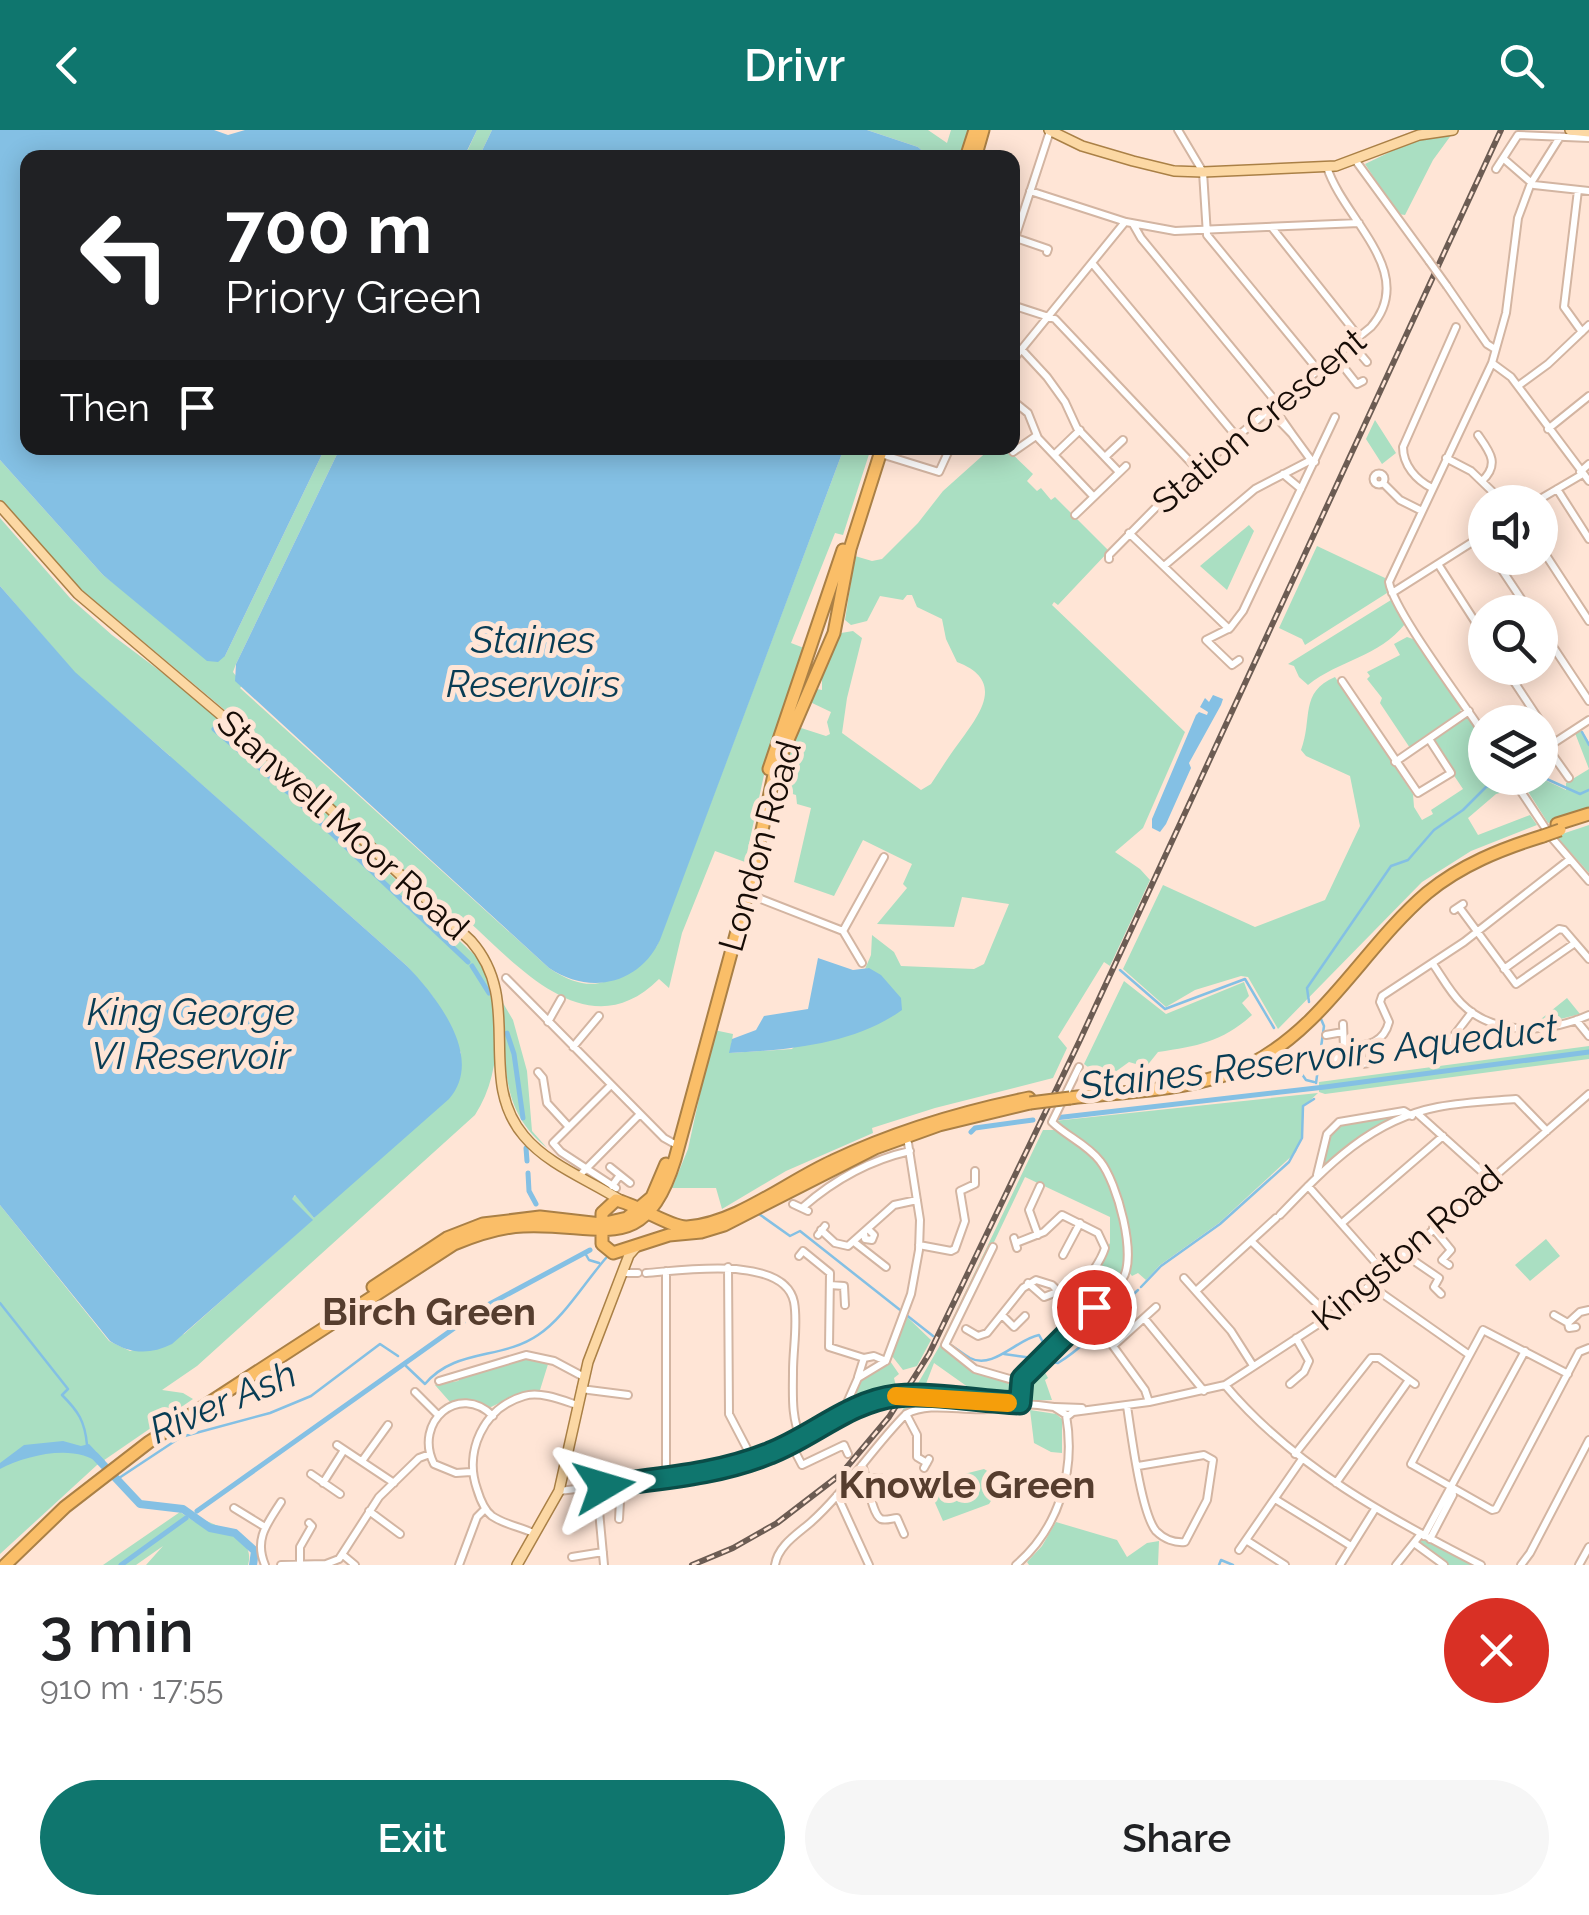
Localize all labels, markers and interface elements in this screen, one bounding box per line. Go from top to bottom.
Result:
icon: back [40,38,95,93]
icon: search [1494,38,1549,93]
text: Drivr [744,39,845,92]
text: 700 m [225,187,432,269]
icon: left [60,190,190,320]
text: Priory Green [225,271,482,324]
street label: Station Crescent [1144,319,1374,522]
icon: arrive [170,380,225,435]
text: Then [60,385,150,430]
map controls [1468,485,1558,795]
button: sound [1468,485,1558,575]
button: search [1468,595,1558,685]
water label: Staines Reservoirs [446,617,620,706]
street label: Stanwell Moor Road [209,701,477,948]
button: layers [1468,705,1558,795]
street label: London Road [710,736,809,956]
water label: King George VI Reservoir [87,989,295,1078]
water label: Staines Reservoirs Aqueduct [1077,1005,1561,1108]
street label: Kingston Road [1304,1157,1510,1339]
pin [1052,1265,1137,1350]
icon: arrive [1067,1280,1122,1335]
district label: Birch Green [322,1289,536,1334]
water label: River Ash [143,1351,303,1452]
position arrow [552,1434,656,1538]
district label: Knowle Green [839,1462,1096,1507]
text: 3 min [40,1596,194,1666]
button: close [1444,1598,1549,1703]
text: 910 m · 17:55 [40,1669,224,1706]
button: Exit [40,1780,785,1895]
button: Share [805,1780,1549,1895]

